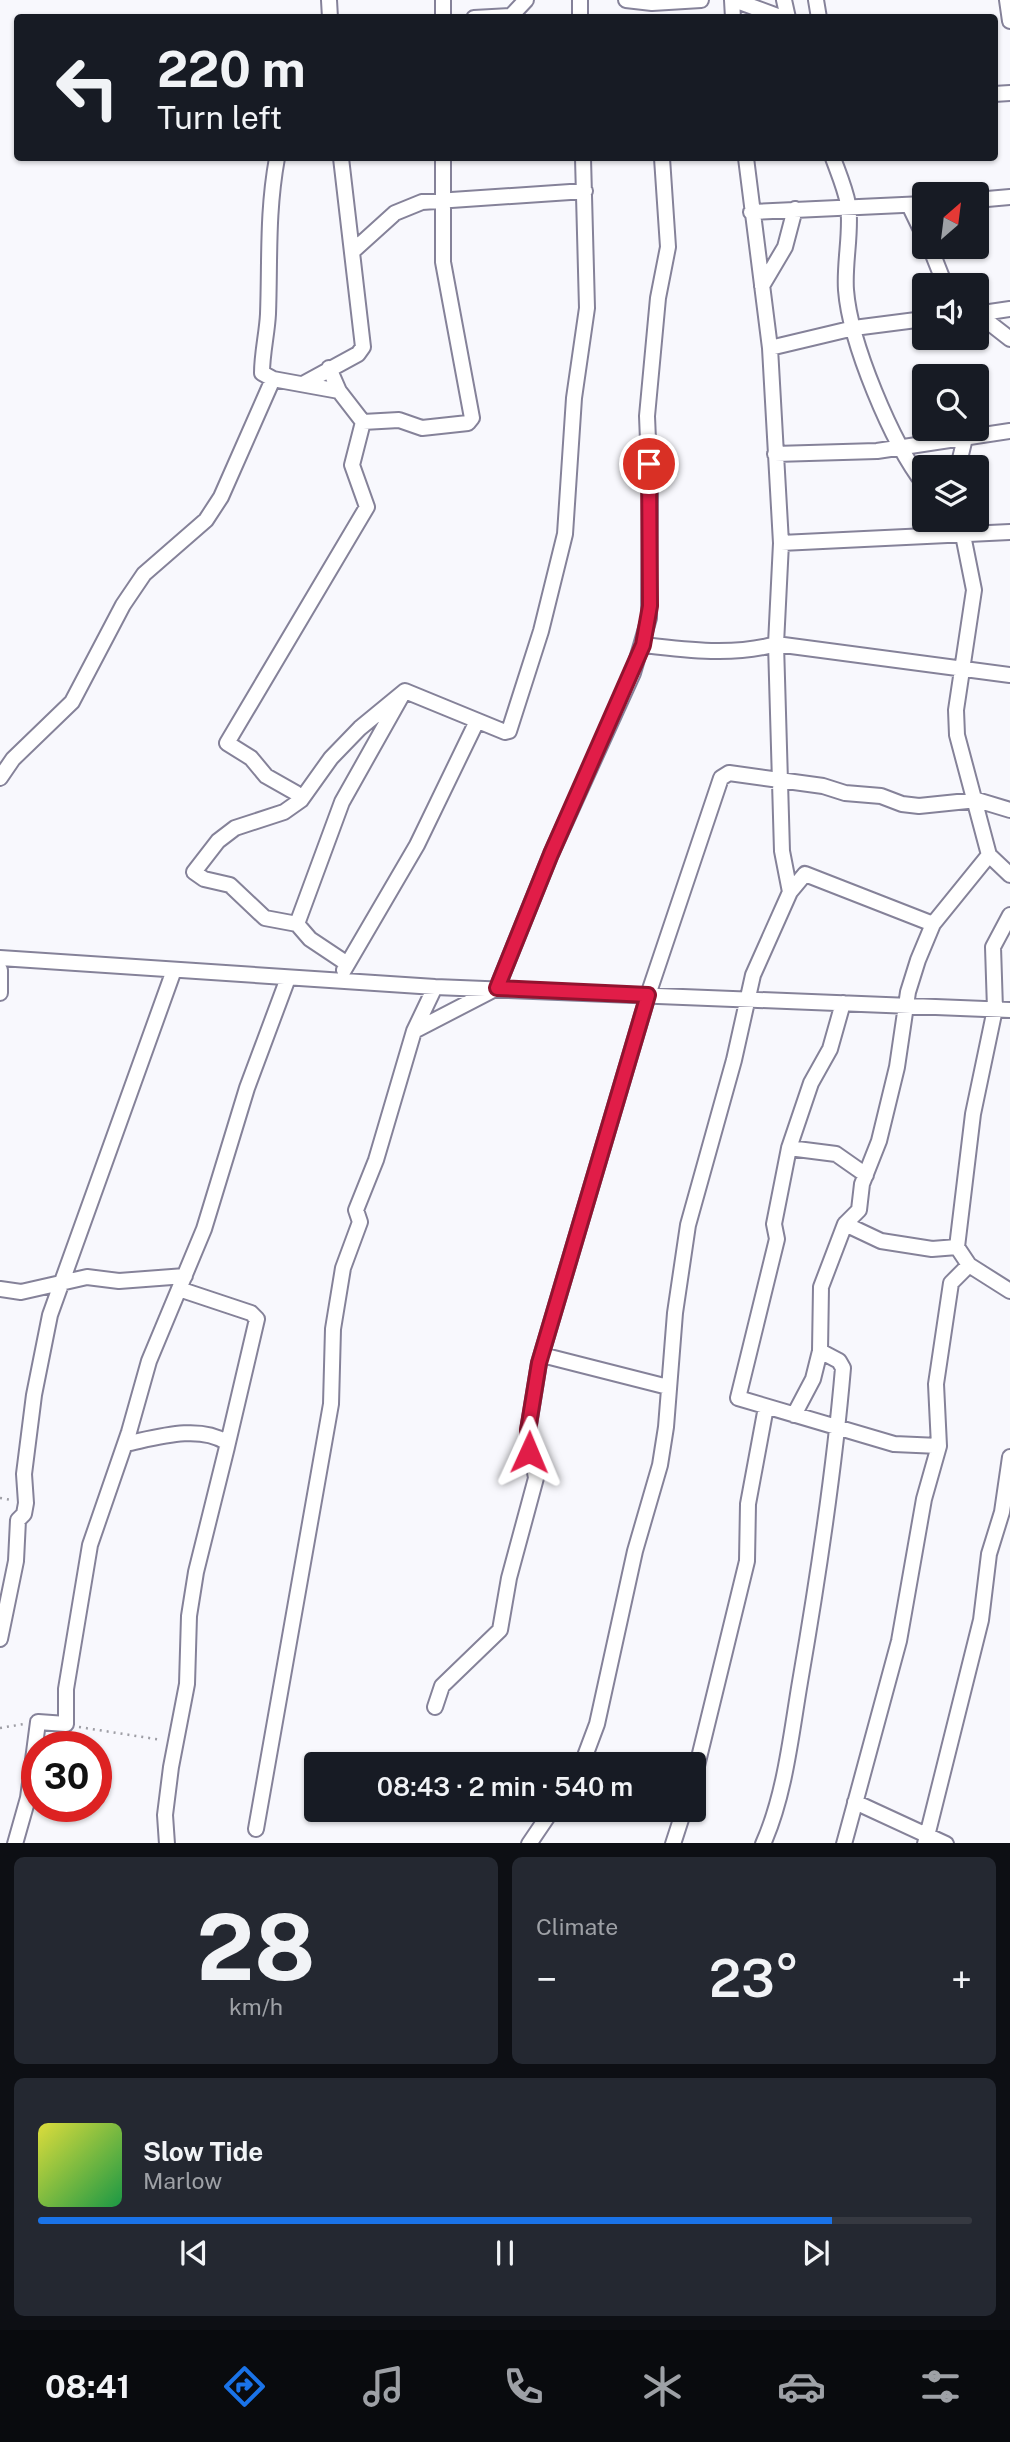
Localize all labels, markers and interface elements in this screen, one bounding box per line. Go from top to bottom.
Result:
text: 220 m [157,40,306,98]
icon: left [42,42,133,133]
text: Turn left [157,99,282,136]
north arrow [912,182,989,259]
map controls [912,182,989,532]
button: sound [912,273,989,350]
button: search [912,364,989,441]
pin [619,434,679,494]
icon: arrive [630,445,668,483]
button: layers [912,455,989,532]
position arrow [492,1415,566,1489]
speed limit sign: 30 [21,1731,112,1822]
text: 08:43 · 2 min · 540 m [377,1771,633,1802]
text: 28 [197,1894,315,2000]
text: Climate [536,1913,618,1940]
text: 23° [709,1948,799,2009]
text: − [536,1957,557,2002]
text: + [951,1957,972,2002]
text: km/h [229,1993,283,2020]
text: Slow Tide [143,2136,263,2167]
text: Marlow [143,2167,222,2194]
icon: previous [175,2234,213,2272]
icon: pause [486,2234,524,2272]
icon: next [797,2234,835,2272]
icon: directions [220,2362,269,2411]
icon: music [359,2362,408,2411]
icon: phone [499,2362,548,2411]
icon: climate [638,2362,687,2411]
icon: car [777,2362,826,2411]
icon: filters [916,2362,965,2411]
text: 08:41 [45,2368,130,2405]

